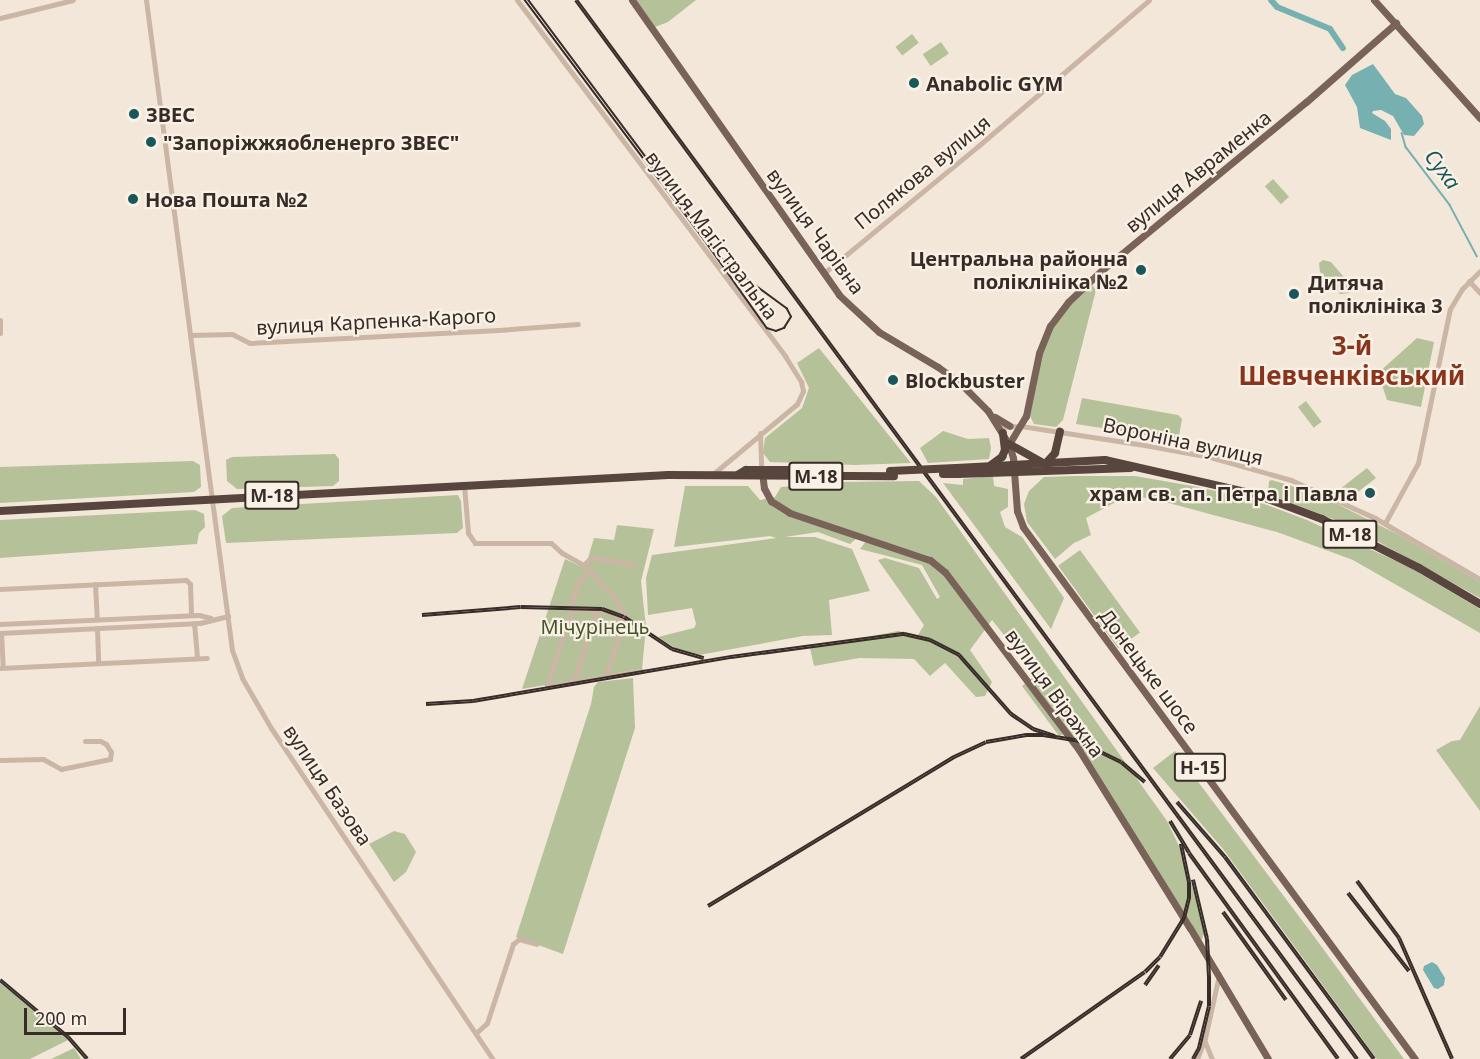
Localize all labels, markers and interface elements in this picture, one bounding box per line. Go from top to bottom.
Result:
place label: Anabolic GYM [926,71,1063,95]
marker: Anabolic GYM [907,76,921,90]
place label: ЗВЕС [146,102,195,126]
street label: вулиця Авраменка [1120,105,1276,237]
marker: ЗВЕС [127,107,141,121]
street label: Полякова вулиця [849,110,995,234]
place label: "Запоріжжяобленерго ЗВЕС" [163,130,459,154]
marker: "Запоріжжяобленерго ЗВЕС" [144,135,158,149]
water label: Суха [1420,144,1466,194]
street label: вулиця Магістральна [641,146,783,324]
street label: вулиця Чарівна [762,163,870,299]
place label: Нова Пошта №2 [145,187,308,211]
marker: Нова Пошта №2 [126,192,140,206]
place label: Центральна районна поліклініка №2 [910,246,1128,293]
marker: Центральна районна поліклініка №2 [1132,261,1150,279]
place label: Дитяча поліклініка 3 [1308,270,1443,317]
marker: Дитяча поліклініка 3 [1285,285,1303,303]
street label: вулиця Карпенка-Карого [255,303,497,339]
district label: 3-й Шевченківський [1239,330,1465,392]
place label: Blockbuster [905,368,1025,392]
marker: Blockbuster [886,373,900,387]
street label: Вороніна вулиця [1101,412,1265,470]
road number: М-18 [788,461,844,491]
road number: М-18 [244,480,300,510]
place label: храм св. ап. Петра і Павла [1089,481,1358,505]
marker: храм св. ап. Петра і Павла [1363,486,1377,500]
road number: М-18 [1322,519,1378,549]
street label: Донецьке шосе [1094,604,1204,738]
park label: Мічурінець [540,614,650,638]
street label: вулиця Віражна [1000,624,1110,762]
street label: вулиця Базова [279,720,377,850]
road number: Н-15 [1173,752,1227,782]
scale bar [27,996,129,1034]
text: 200 m [35,1006,87,1030]

